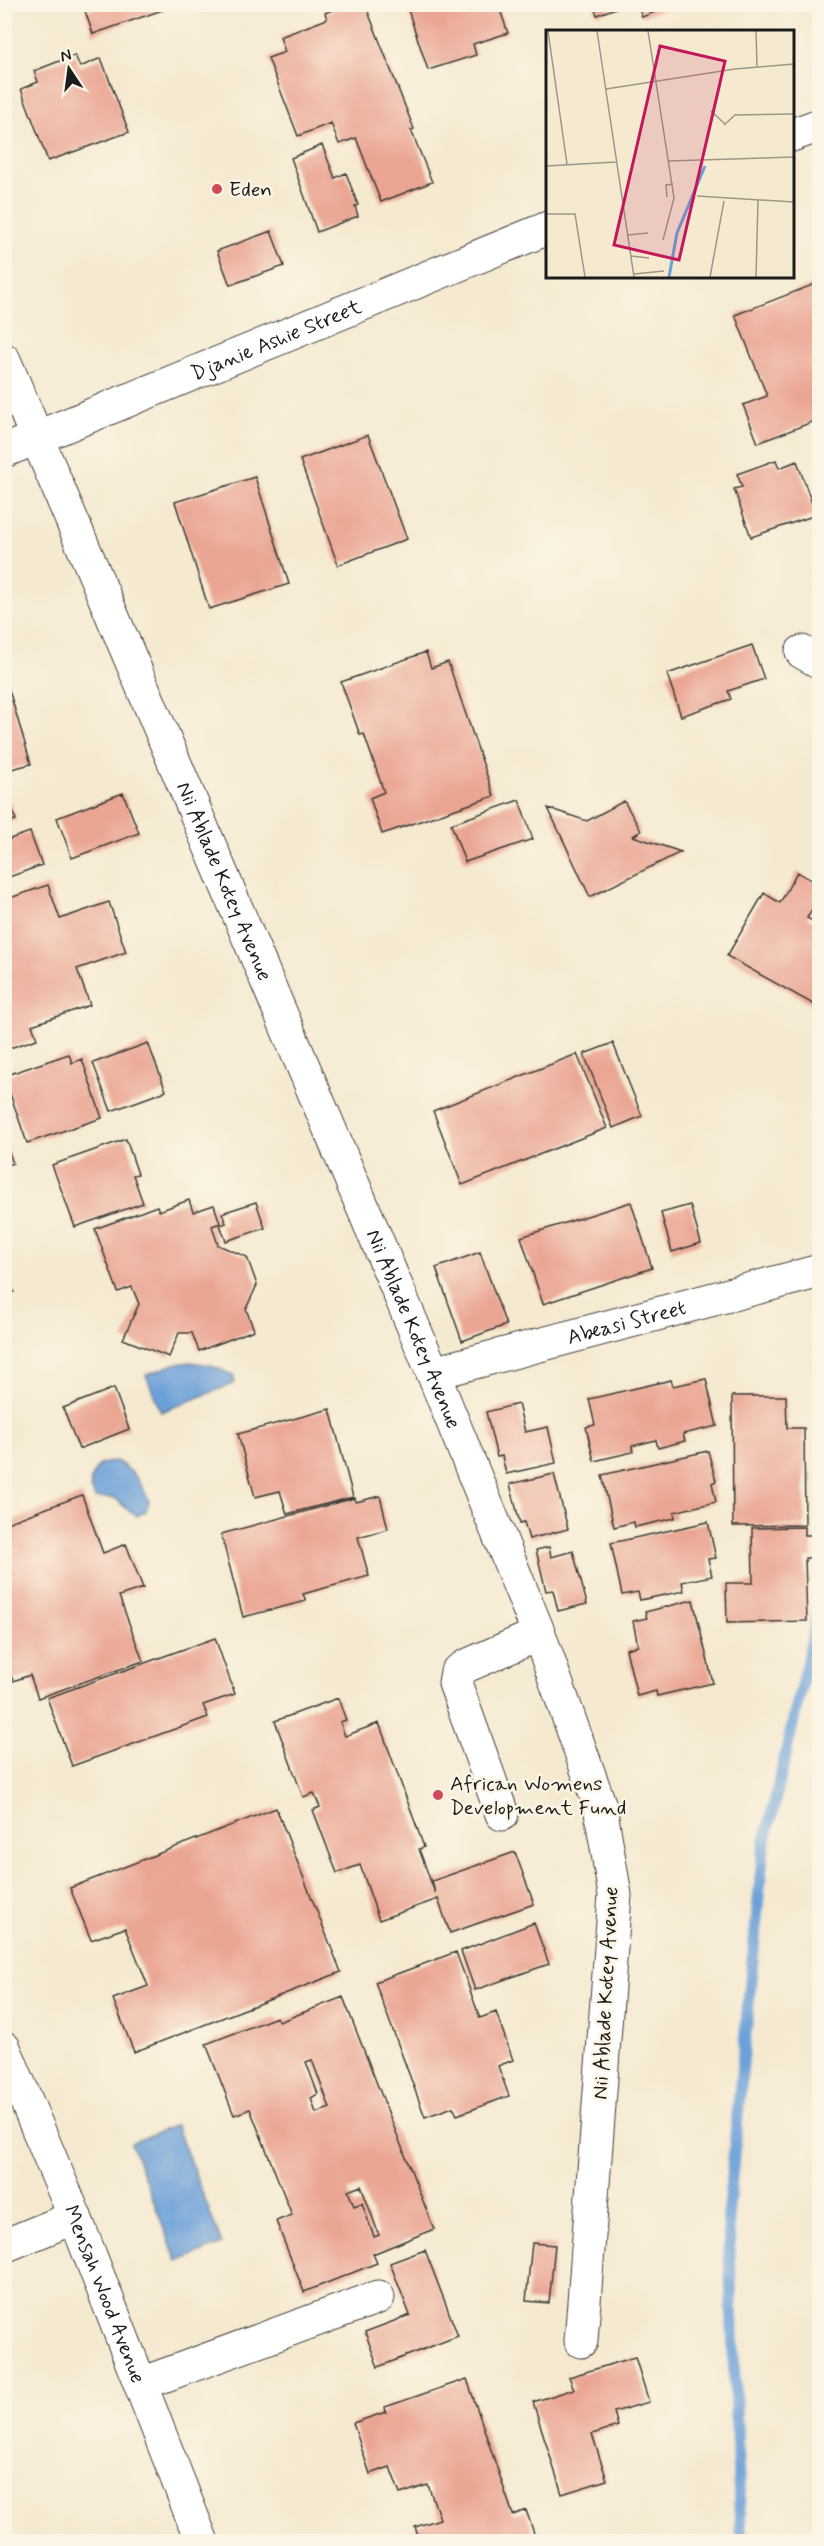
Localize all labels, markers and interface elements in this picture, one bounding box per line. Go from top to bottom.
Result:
inset map [546,30,794,278]
north arrow [39,39,99,99]
text: N [58,44,74,67]
place label: Eden [229,176,272,204]
marker: Eden [210,182,224,196]
street label: Djanie Ashie Street [187,293,366,388]
street label: Nii Ablade Kotey Avenue [169,778,278,985]
street label: Nii Ablade Kotey Avenue [359,1225,467,1433]
street label: Abeasi Street [564,1294,689,1352]
place label: African Womens Development Fund [450,1770,626,1822]
marker: African Womens Development Fund [431,1788,445,1802]
street label: Nii Ablade Kotey Avenue [586,1886,626,2100]
street label: Mensah Wood Avenue [57,2201,152,2388]

